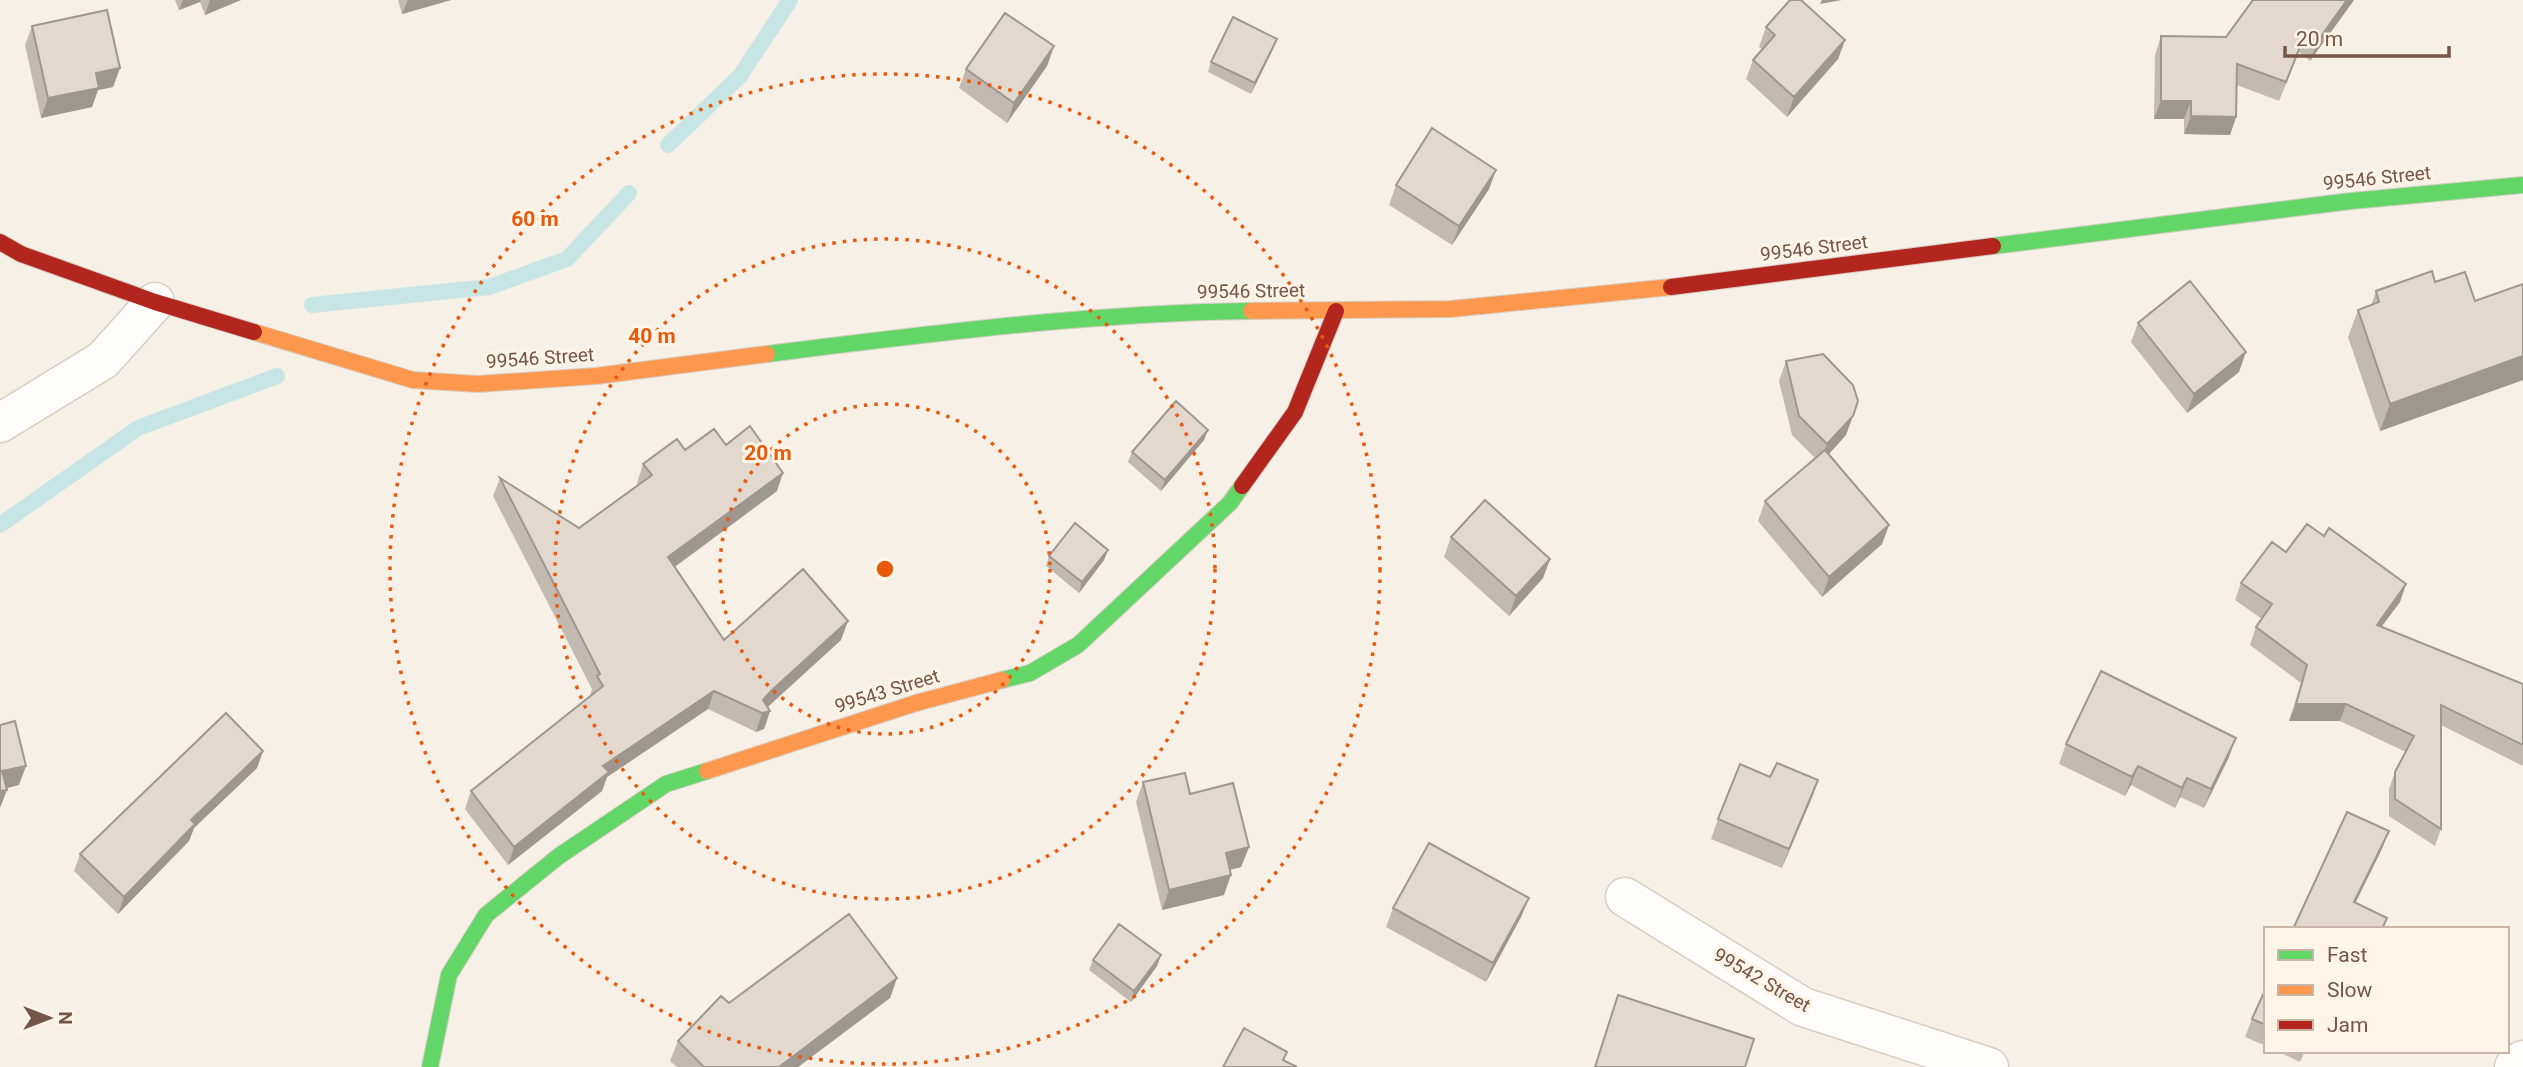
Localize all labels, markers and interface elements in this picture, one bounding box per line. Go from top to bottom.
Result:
scale bar [2285,14,2450,58]
text: 20 m [2296,27,2343,51]
street label: 99546 Street [2322,161,2432,195]
text: 60 m [511,207,559,231]
street label: 99546 Street [1759,230,1869,266]
street label: 99546 Street [1197,279,1305,303]
text: 40 m [628,324,676,348]
street label: 99546 Street [485,343,595,373]
text: 20 m [744,441,792,465]
centre of rings [873,557,897,581]
street label: 99543 Street [832,664,942,718]
legend [2264,927,2509,1053]
street label: 99542 Street [1709,943,1815,1017]
text: Fast [2327,943,2368,967]
text: Slow [2327,978,2373,1002]
north arrow [14,983,84,1053]
text: N [54,1011,77,1025]
text: Jam [2327,1013,2368,1037]

